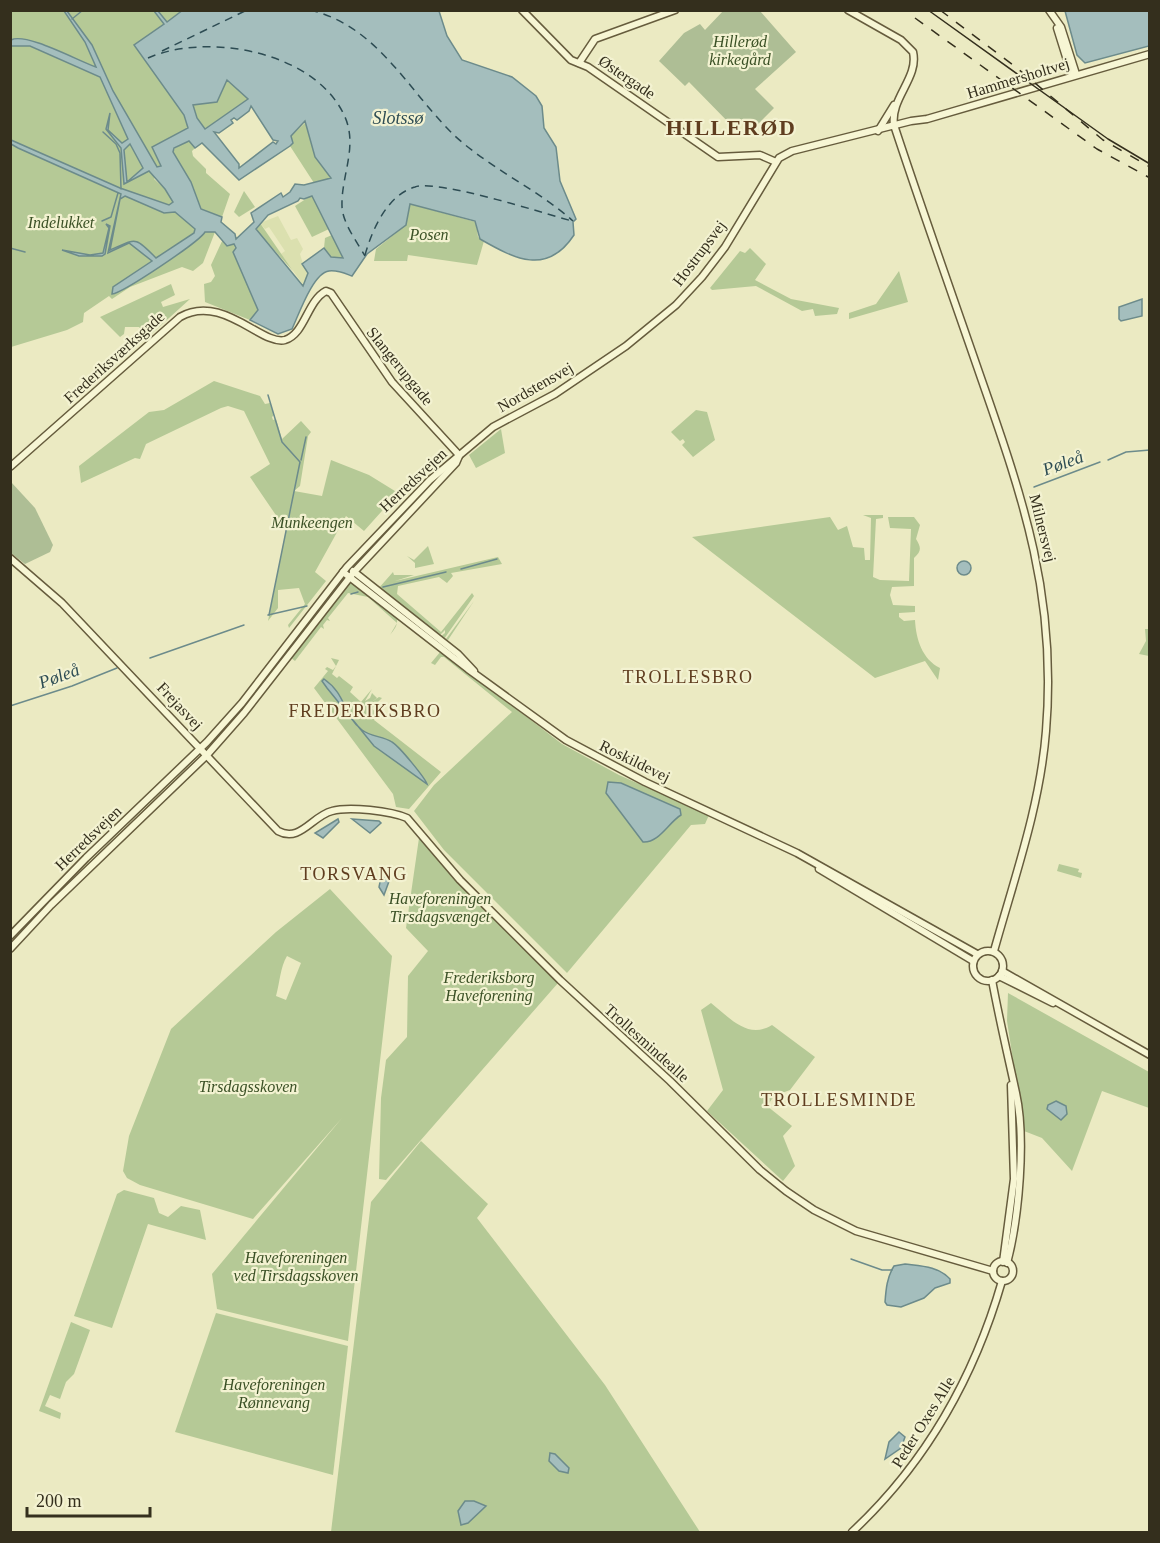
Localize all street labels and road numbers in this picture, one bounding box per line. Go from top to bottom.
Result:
street label: Østergade [595,52,659,103]
street label: Hammersholtvej [965,54,1072,103]
street label: Hostrupsvej [669,217,730,290]
street label: Frederiksværksgade [60,308,168,407]
street label: Slangerupgade [363,324,437,409]
street label: Nordstensvej [494,359,576,416]
street label: Herredsvejen [376,445,451,516]
street label: Milnersvej [1025,492,1060,564]
street label: Frejasvej [153,679,206,734]
street label: Roskildevej [596,737,673,786]
street label: Herredsvejen [51,802,125,874]
street label: Trollesmindealle [601,1001,693,1085]
street label: Peder Oxes Alle [888,1373,958,1471]

